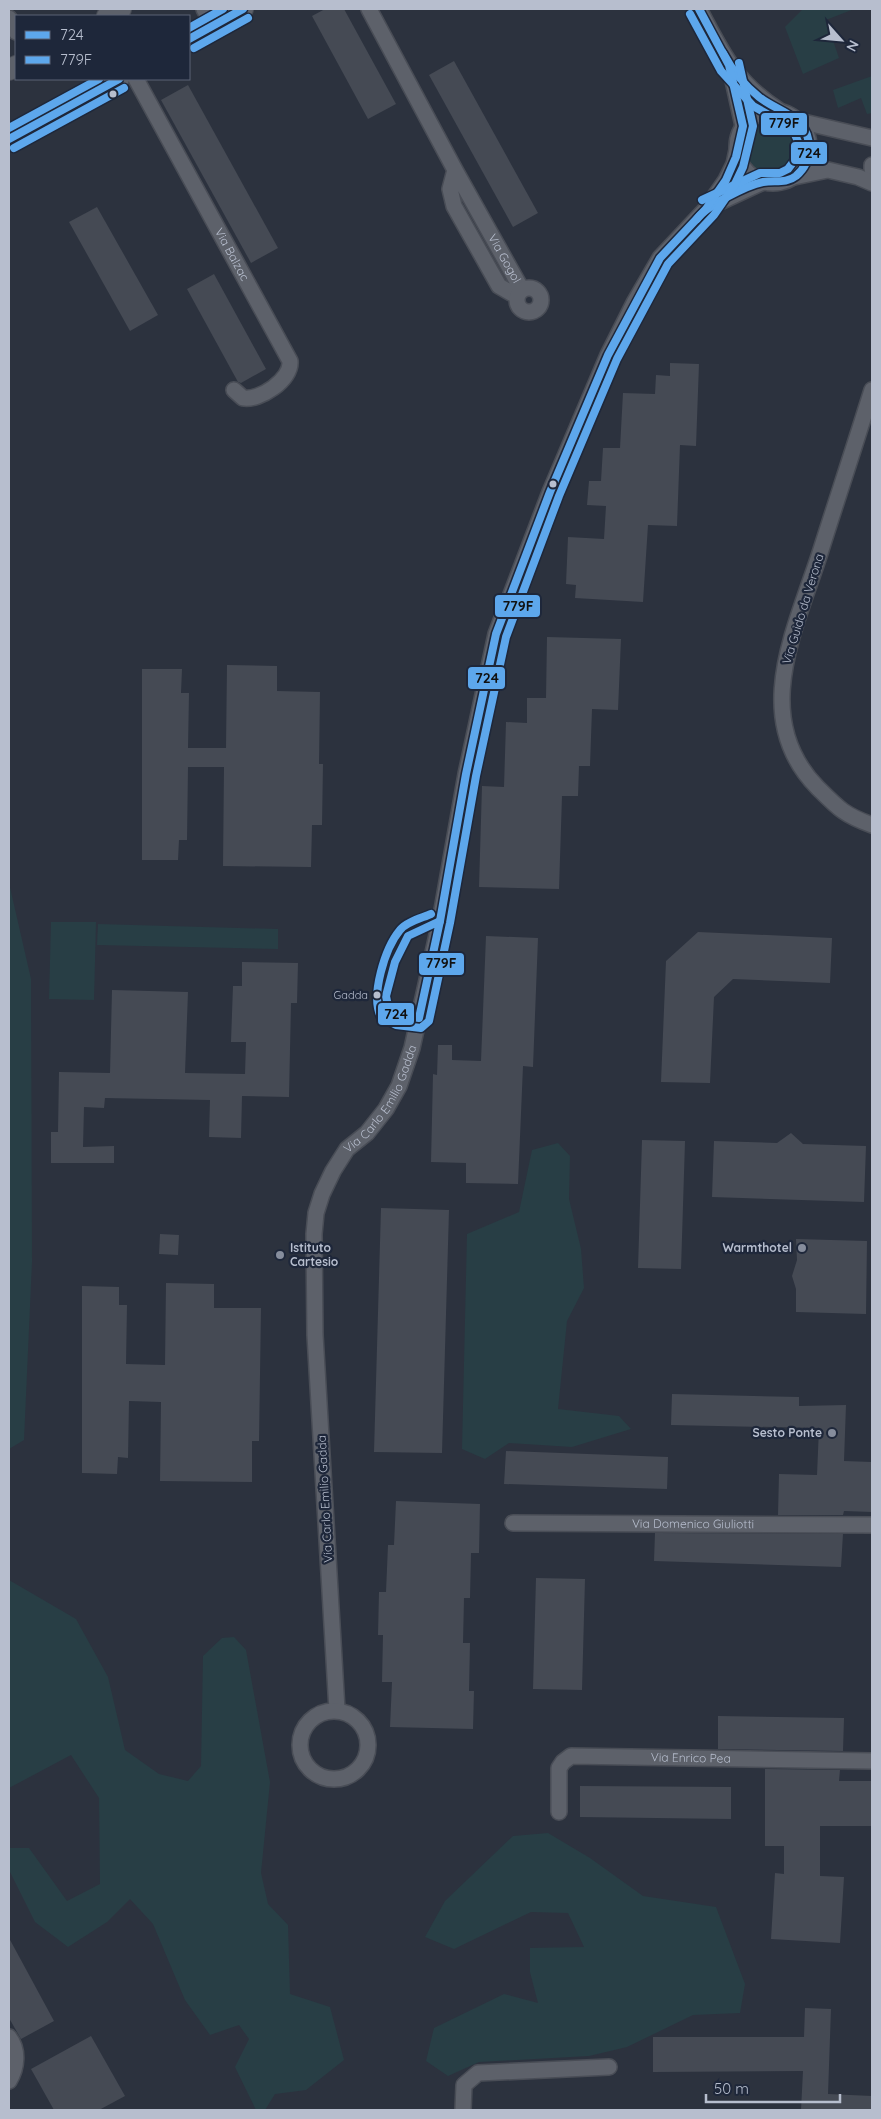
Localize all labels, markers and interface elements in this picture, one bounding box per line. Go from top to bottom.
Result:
legend [15,15,190,80]
north arrow [816,15,866,65]
text: 724 [60,25,84,44]
text: N [842,37,863,55]
text: 779F [60,50,92,69]
unlabelled marker [108,89,118,99]
line badge: 779F [760,112,808,136]
text: 779F [768,114,800,132]
line badge: 724 [790,141,828,165]
text: 724 [797,144,821,162]
street label: Via Balzac [212,225,253,283]
street label: Via Gogol [485,231,525,286]
unlabelled marker [548,479,558,489]
street label: Via Guido da Verona [779,552,826,666]
line badge: 779F [494,594,541,618]
text: 779F [502,597,534,615]
line badge: 724 [467,666,506,690]
text: 724 [475,669,499,687]
line badge: 779F [418,952,465,976]
text: 779F [425,954,457,972]
place label: Gadda [334,988,368,1002]
marker: Gadda [372,990,382,1000]
line badge: 724 [377,1002,415,1026]
text: 724 [384,1005,408,1023]
street label: Via Carlo Emilio Gadda [340,1043,420,1156]
place label: Istituto Cartesio [290,1240,339,1269]
place label: Warmthotel [722,1240,792,1255]
marker: Warmthotel [796,1242,808,1254]
marker: Istituto Cartesio [274,1249,286,1261]
place label: Sesto Ponte [753,1425,822,1440]
marker: Sesto Ponte [826,1427,838,1439]
street label: Via Carlo Emilio Gadda [314,1435,335,1563]
street label: Via Domenico Giuliotti [632,1516,754,1531]
street label: Via Enrico Pea [651,1749,731,1766]
scale bar [706,2072,840,2104]
text: 50 m [714,2079,749,2098]

